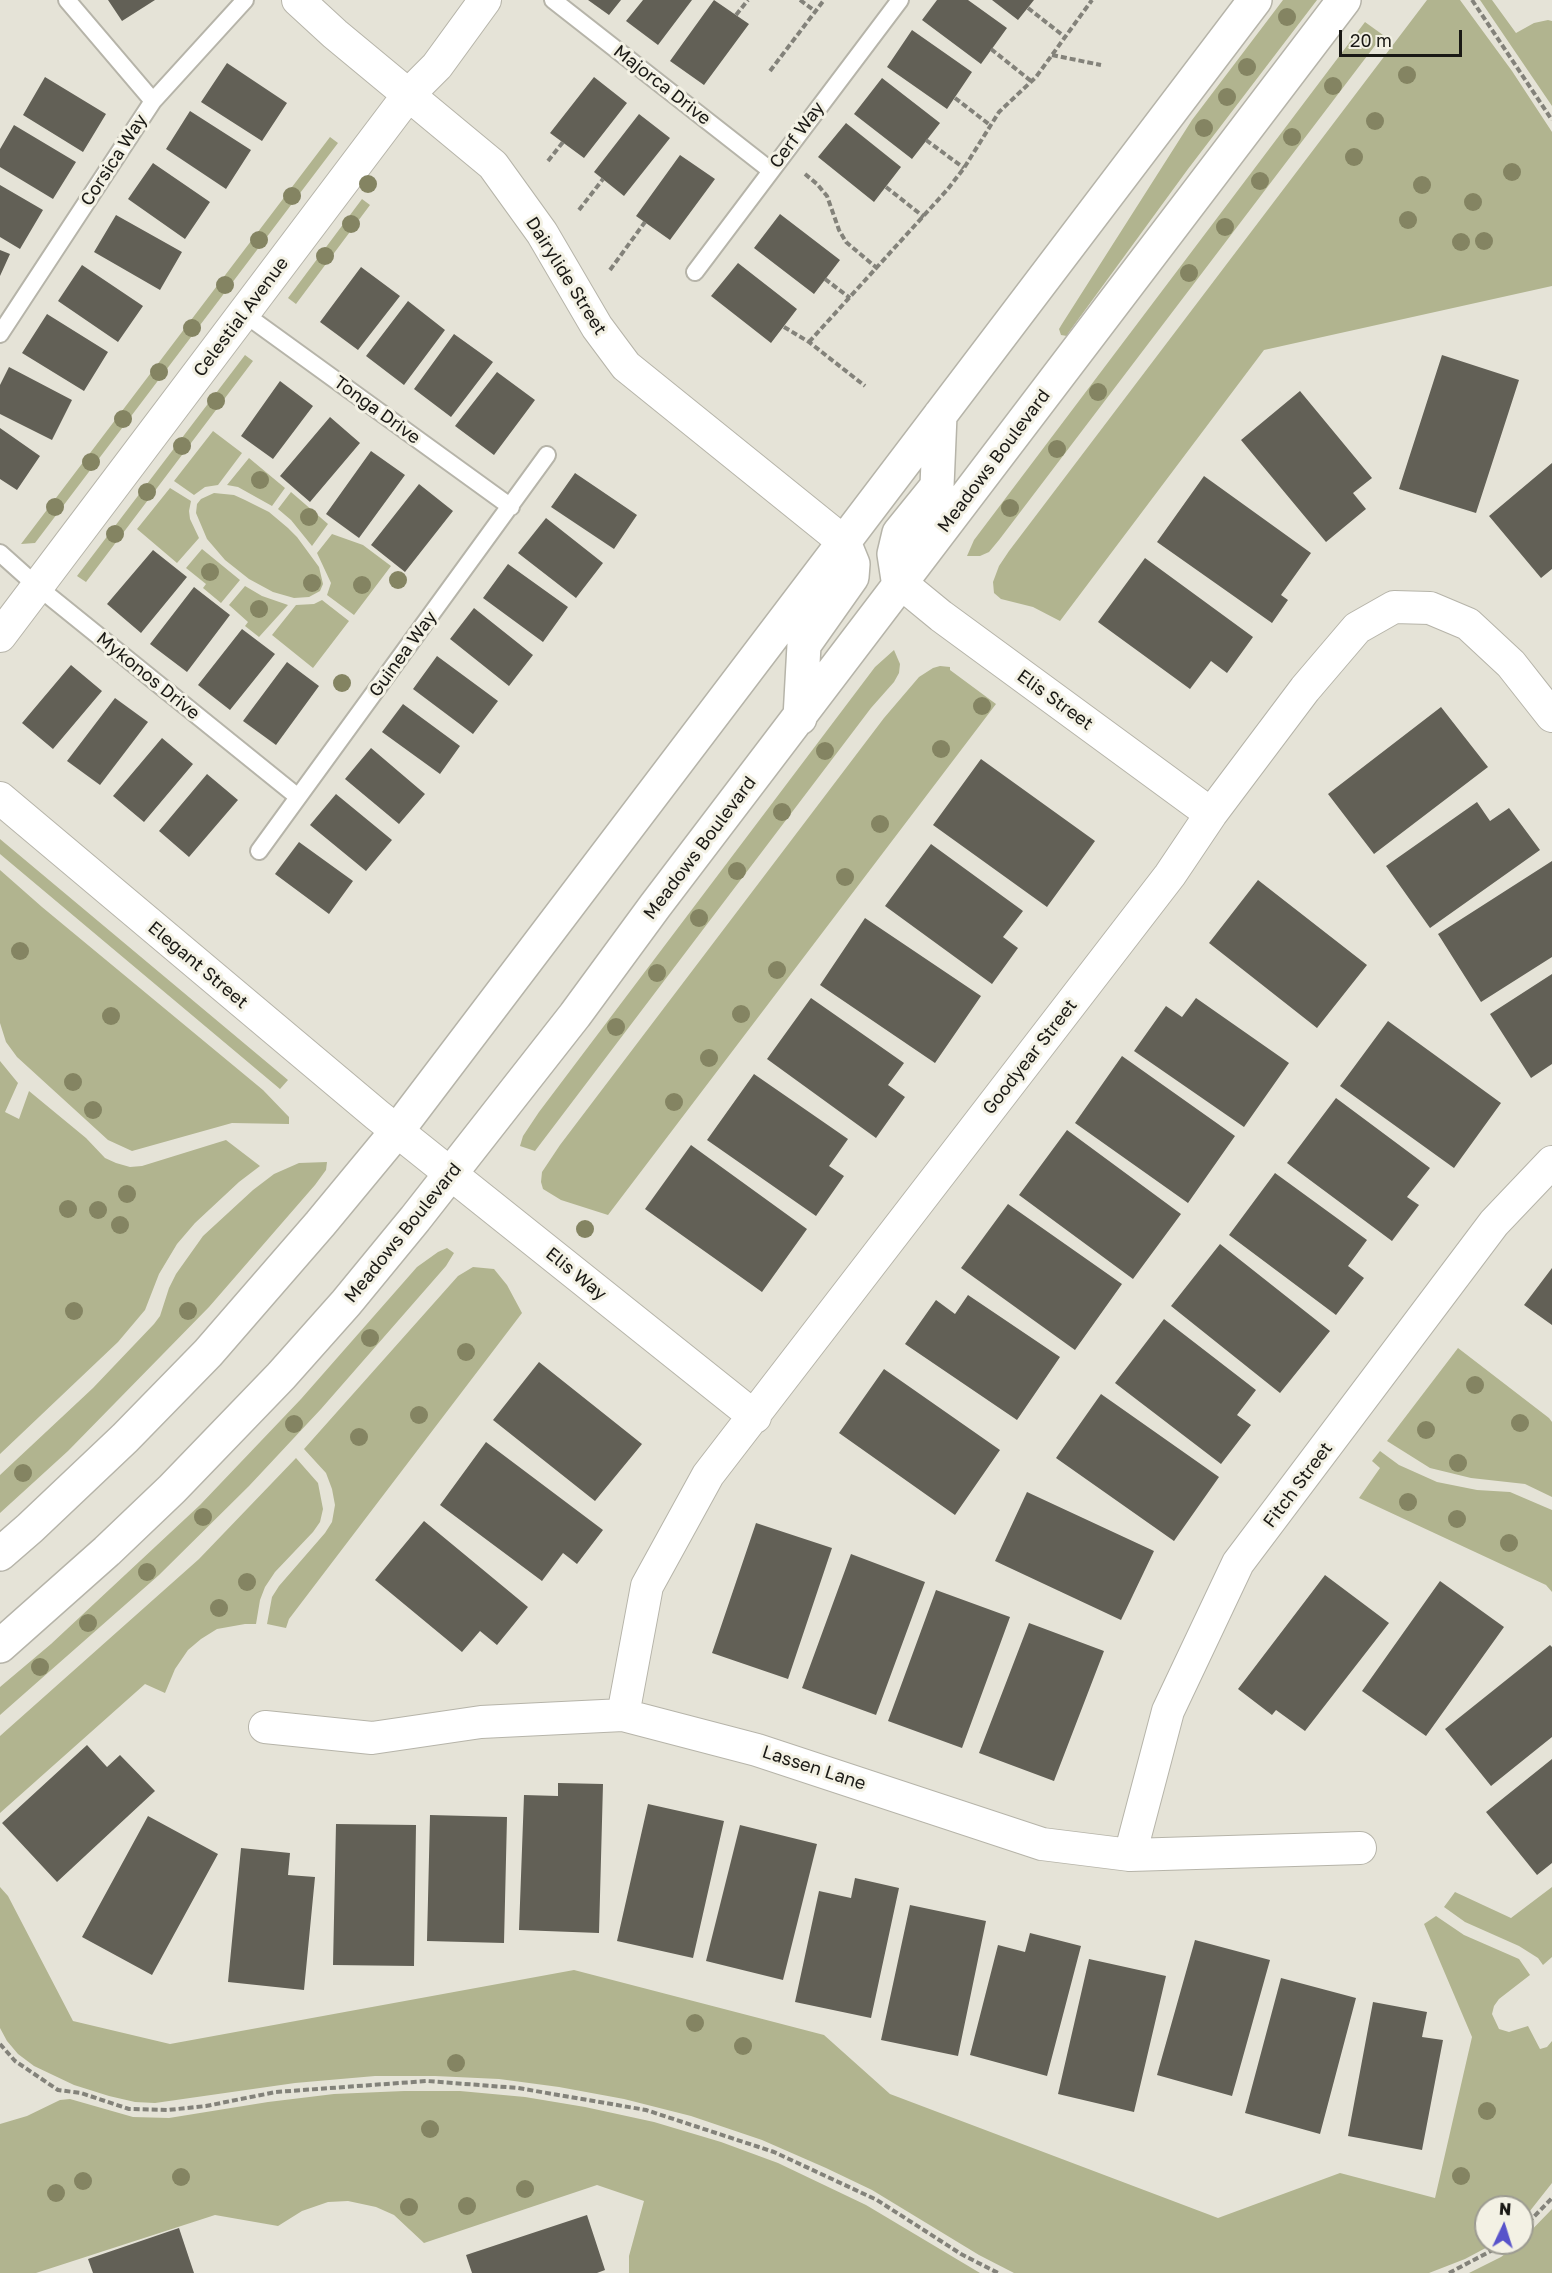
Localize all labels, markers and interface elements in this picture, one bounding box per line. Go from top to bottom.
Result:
scale bar [1342,18,1465,56]
text: 20 m [1350,29,1392,51]
street label: Majorca Drive [609,40,715,130]
street label: Cerf Way [765,98,829,172]
street label: Corsica Way [76,110,152,210]
street label: Dairylide Street [521,213,611,339]
street label: Celestial Avenue [189,253,293,381]
street label: Tonga Drive [329,371,425,449]
street label: Meadows Boulevard [933,385,1055,537]
street label: Guinea Way [365,607,441,701]
street label: Mykonos Drive [92,628,204,724]
street label: Elis Street [1013,665,1097,735]
street label: Meadows Boulevard [639,772,761,924]
street label: Elegant Street [144,917,252,1013]
street label: Goodyear Street [978,995,1082,1119]
street label: Meadows Boulevard [340,1159,466,1307]
street label: Elis Way [541,1243,611,1305]
street label: Fitch Street [1259,1438,1337,1532]
street label: Lassen Lane [759,1741,869,1795]
north arrow [1474,2195,1534,2255]
text: N [1498,2199,1512,2219]

